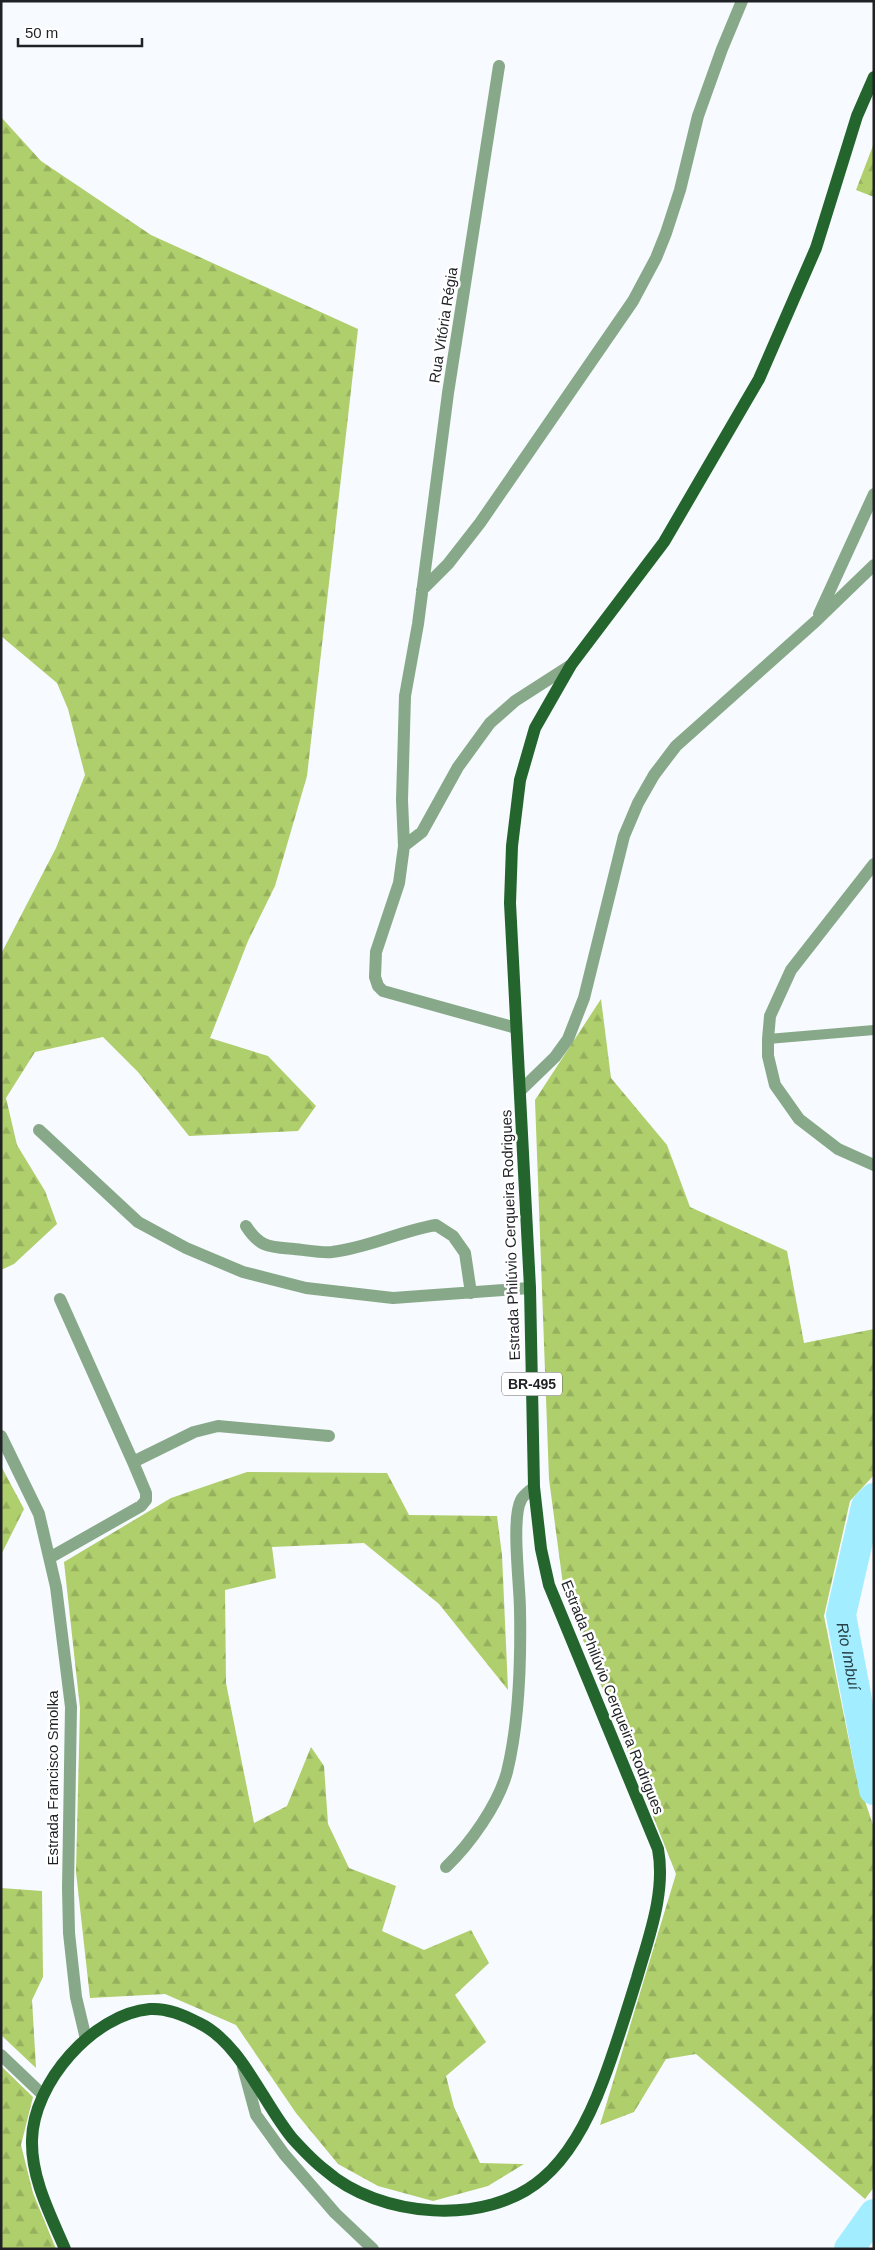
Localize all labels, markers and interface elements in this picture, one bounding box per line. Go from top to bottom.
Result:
scale bar [18,15,141,47]
text: 50 m [25,24,58,41]
street label: Rua Vitória Régia [425,265,461,384]
street label: Estrada Philúvio Cerqueira Rodrigues [497,1109,523,1361]
road number: BR-495 [502,1372,562,1396]
street label: Estrada Philúvio Cerqueira Rodrigues [558,1577,668,1817]
water label: Rio Imbuí [834,1621,864,1693]
street label: Estrada Francisco Smolka [44,1690,61,1866]

